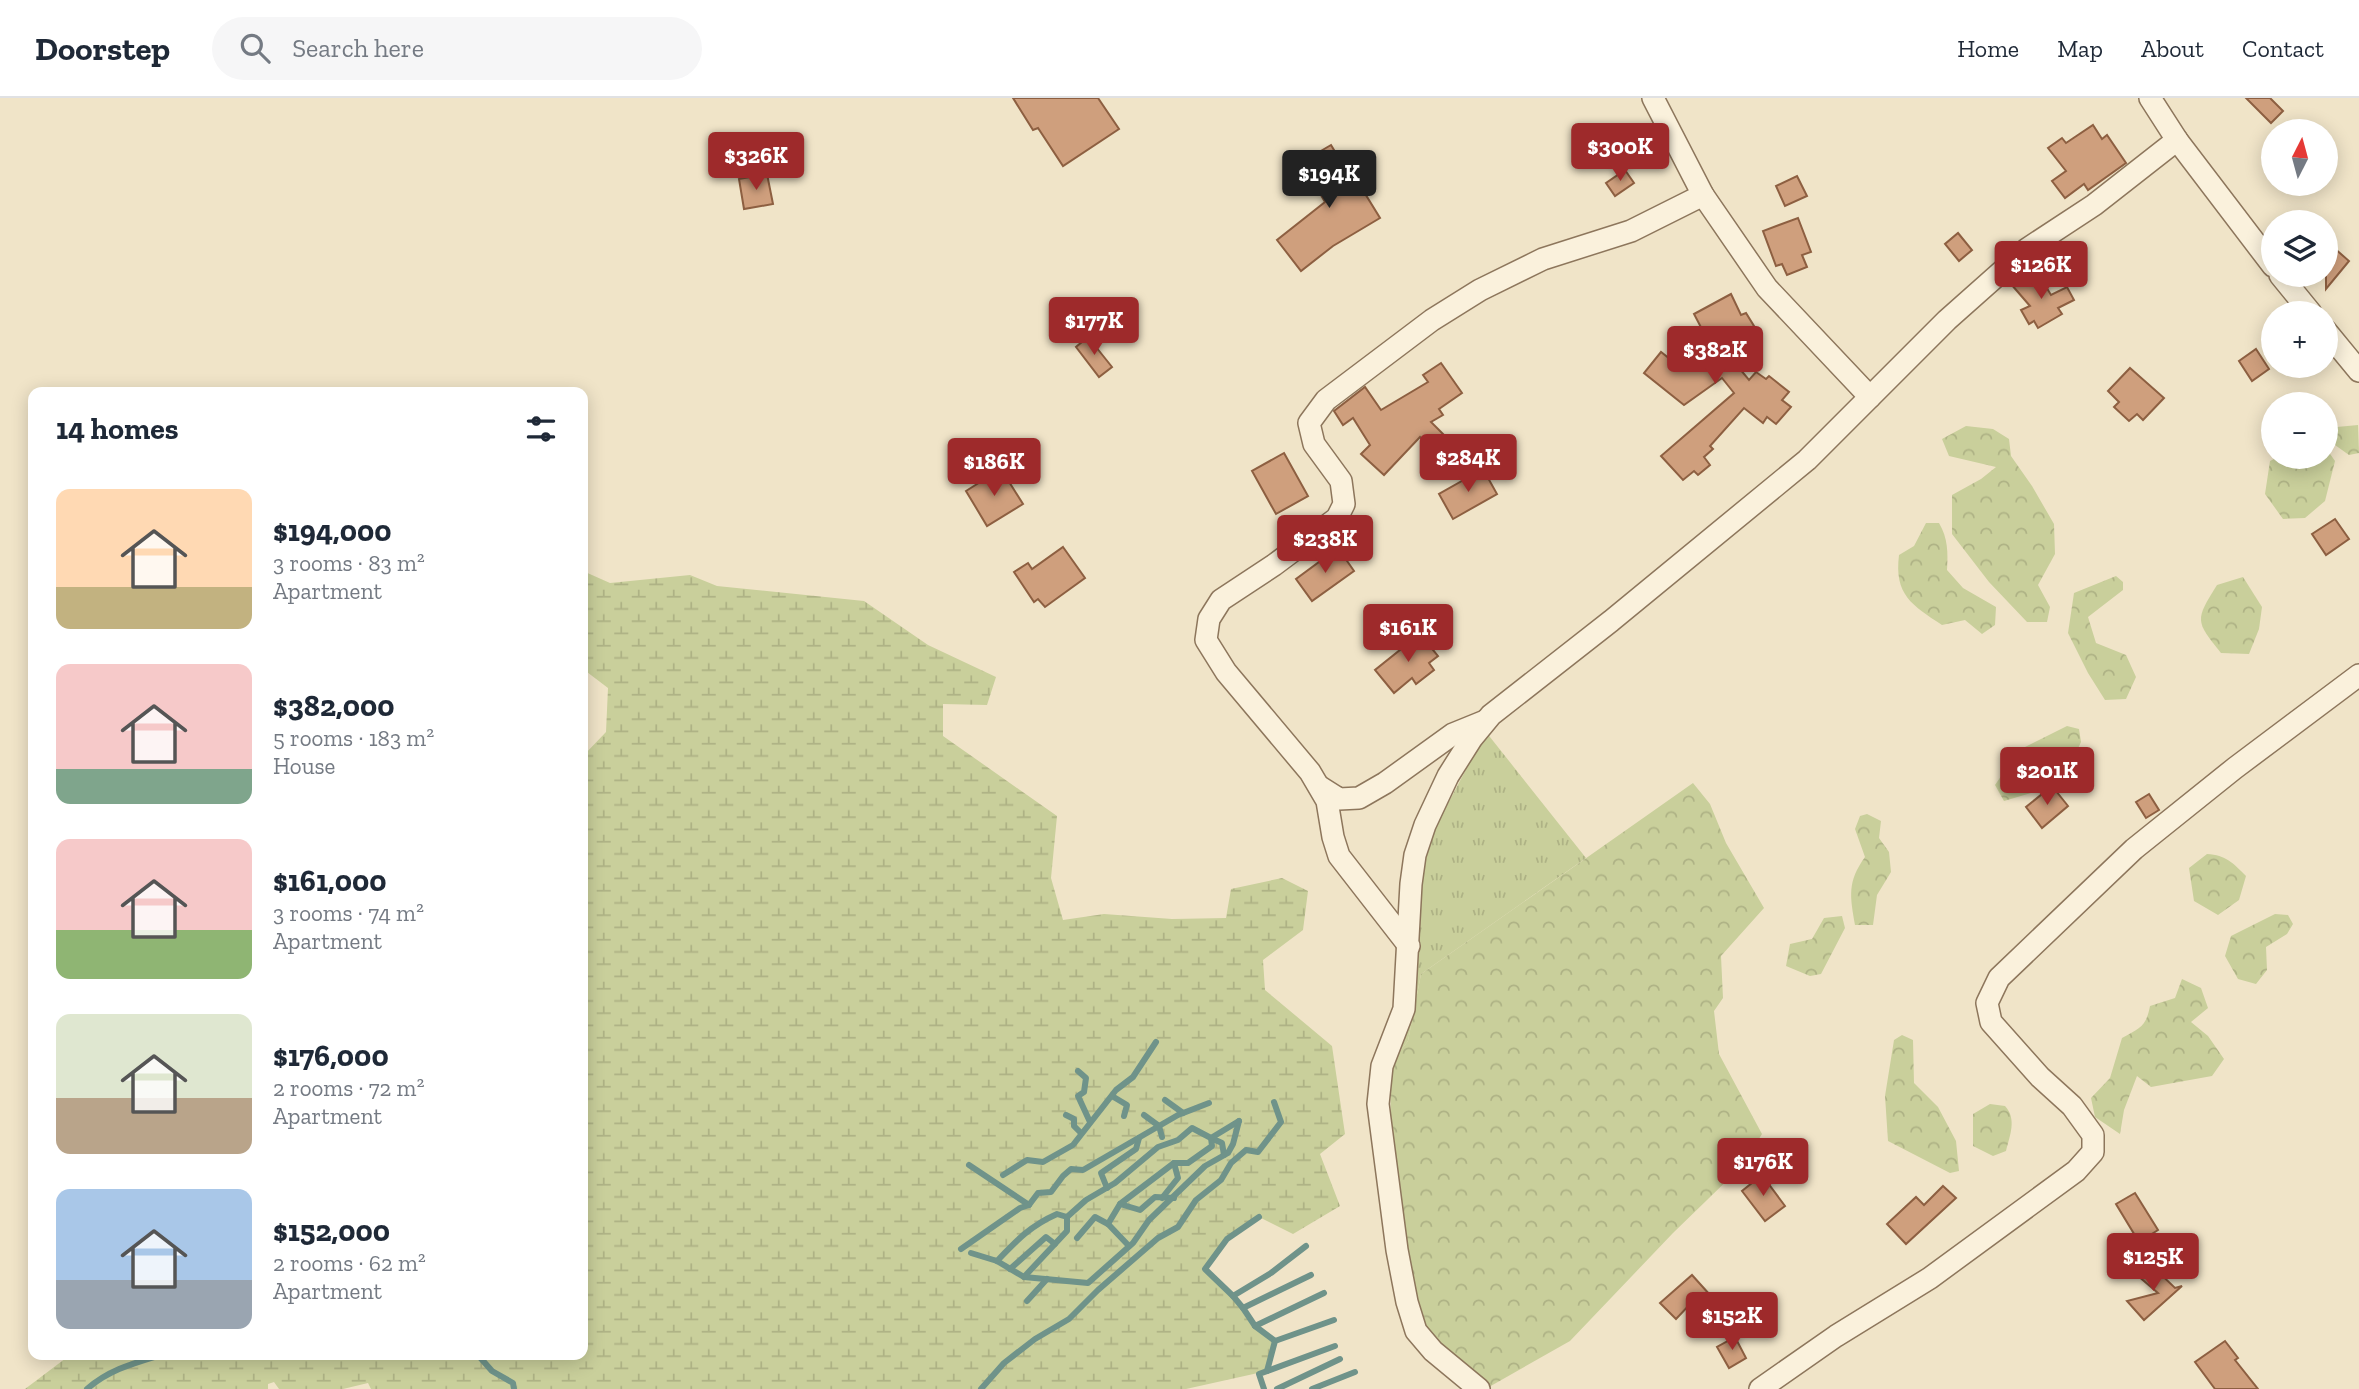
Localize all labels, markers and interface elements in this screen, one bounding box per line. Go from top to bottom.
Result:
search box [212,17,702,80]
text: Doorstep [35,29,170,68]
icon: search [236,29,274,67]
text: Search here [292,32,424,64]
text: Home [1957,34,2019,63]
text: Map [2057,34,2103,63]
text: About [2141,34,2204,63]
text: Contact [2242,34,2324,63]
north arrow [2261,119,2338,196]
map controls [2261,119,2338,469]
pin: $300K [1571,123,1669,183]
pin: $326K [707,132,805,192]
text: $300K [1587,132,1653,160]
text: $326K [724,141,788,169]
pin: $194K [1280,150,1378,210]
text: $194K [1298,159,1360,187]
button: layers [2261,210,2338,287]
pin: $126K [1992,242,2090,301]
text: $126K [2011,250,2071,278]
pin: $177K [1045,298,1143,357]
button: + [2261,301,2338,378]
text: $177K [1065,306,1123,334]
pin: $382K [1666,327,1764,386]
text: $382K [1683,335,1747,363]
button: − [2261,392,2338,469]
icon: filters [522,410,560,448]
text: 14 homes [56,411,179,447]
pin: $284K [1419,434,1517,494]
pin: $186K [945,438,1043,498]
text: $284K [1436,443,1500,471]
text: $186K [964,447,1024,475]
text: $194,000 [273,513,392,549]
pin: $238K [1276,516,1374,575]
icon: home [112,517,196,601]
text: $238K [1293,524,1357,552]
text: 3 rooms · 83 m² [273,549,425,577]
text: Apartment [273,577,382,605]
pin: $161K [1359,604,1457,664]
text: $161K [1379,613,1437,641]
text: $382,000 [273,688,395,724]
icon: home [112,692,196,776]
text: 5 rooms · 183 m² [273,724,434,752]
pin: $201K [1998,748,2096,807]
text: House [273,752,335,780]
text: $201K [2016,756,2078,784]
text: $161,000 [273,863,387,899]
icon: home [112,867,196,951]
text: 3 rooms · 74 m² [273,899,424,927]
text: Apartment [273,927,382,955]
text: $176,000 [273,1038,389,1074]
icon: home [112,1042,196,1126]
text: 2 rooms · 72 m² [273,1074,424,1102]
text: Apartment [273,1102,382,1130]
pin: $176K [1714,1138,1812,1198]
text: $176K [1733,1147,1793,1175]
text: $152,000 [273,1213,390,1249]
icon: home [112,1217,196,1301]
pin: $125K [2104,1234,2202,1293]
text: $125K [2123,1242,2183,1270]
text: 2 rooms · 62 m² [273,1249,426,1277]
text: Apartment [273,1277,382,1305]
pin: $152K [1683,1292,1781,1352]
text: $152K [1702,1301,1762,1329]

